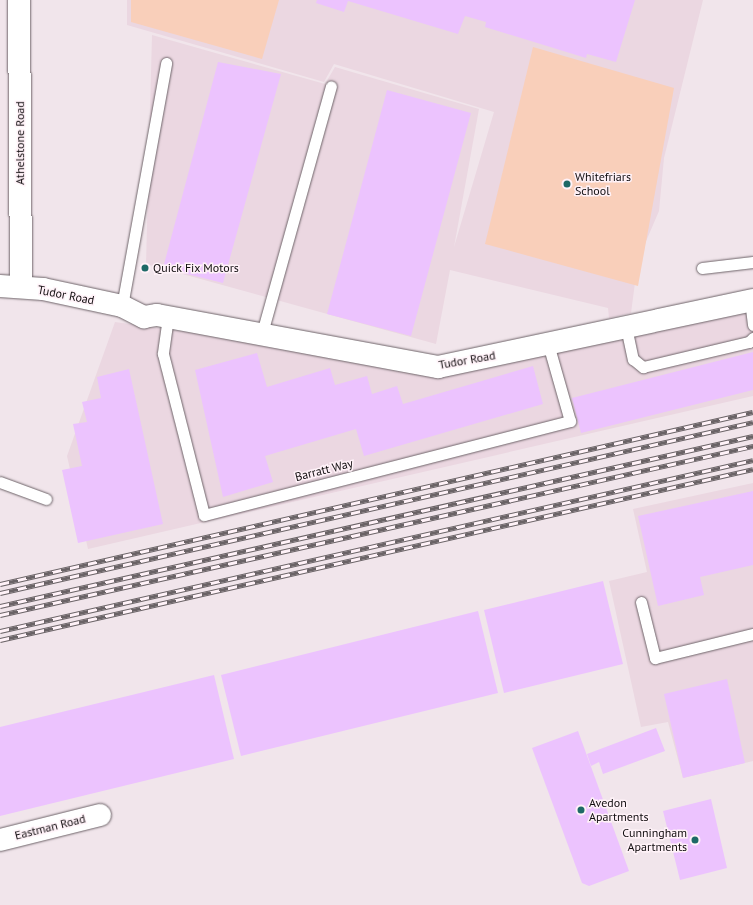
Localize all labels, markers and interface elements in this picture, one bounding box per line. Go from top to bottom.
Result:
street label: Athelstone Road [13,101,27,185]
place label: Whitefriars School [575,170,631,198]
marker: Whitefriars School [562,179,572,189]
place label: Quick Fix Motors [153,261,239,275]
marker: Quick Fix Motors [140,263,150,273]
street label: Tudor Road [36,282,96,308]
street label: Tudor Road [437,348,497,372]
street label: Barratt Way [293,456,355,484]
place label: Avedon Apartments [589,796,648,824]
marker: Avedon Apartments [576,805,586,815]
street label: Eastman Road [13,811,87,843]
place label: Cunningham Apartments [622,826,687,854]
marker: Cunningham Apartments [690,835,700,845]

